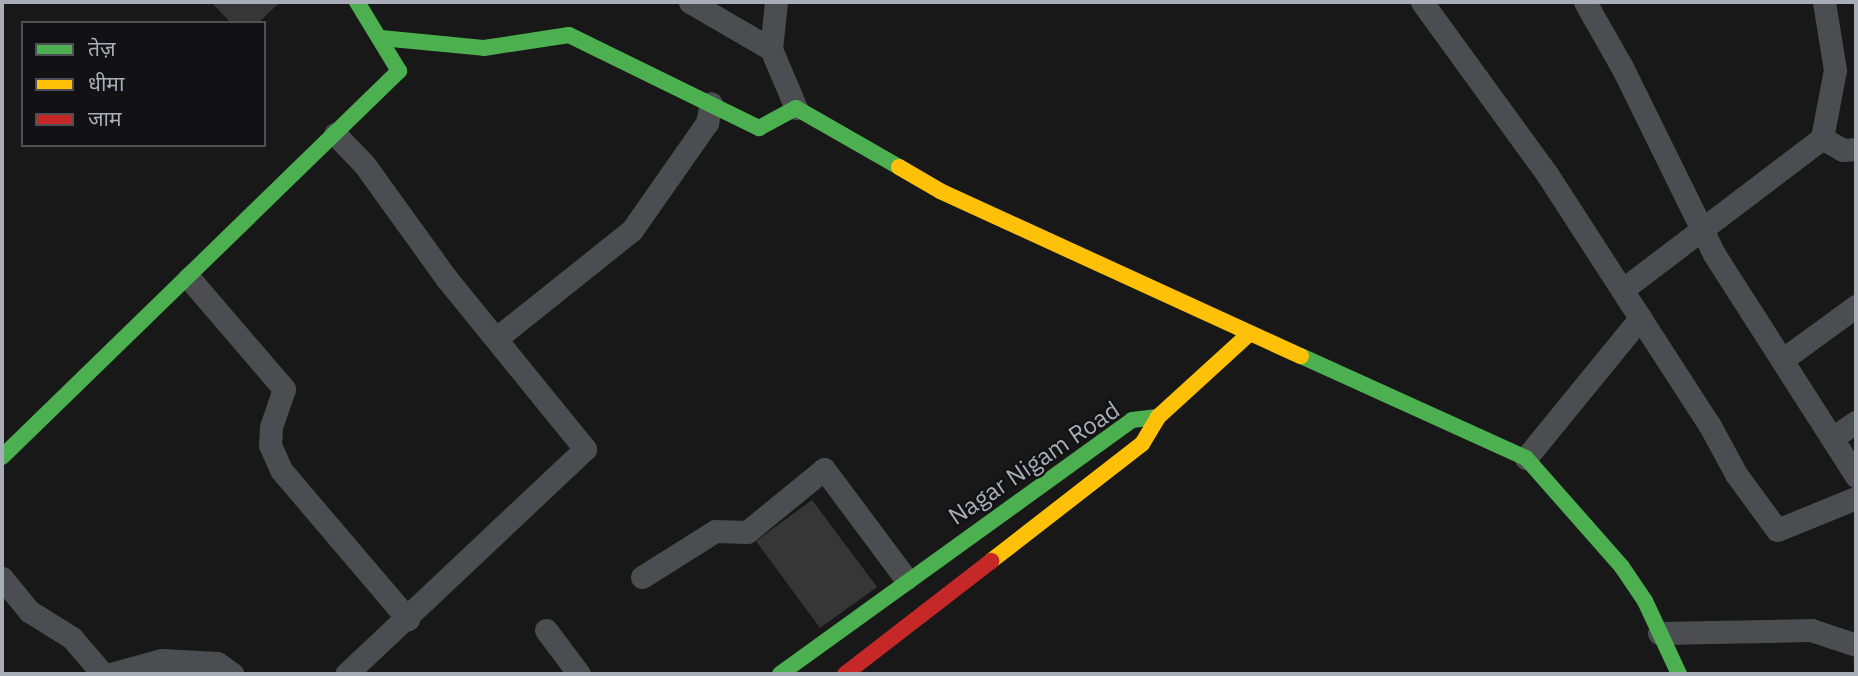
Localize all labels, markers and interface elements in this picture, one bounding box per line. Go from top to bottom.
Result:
legend [21,21,266,147]
text: तेज़ [88,34,116,62]
text: धीमा [88,69,124,97]
text: जाम [88,104,122,132]
street label: Nagar Nigam Road [943,395,1125,531]

